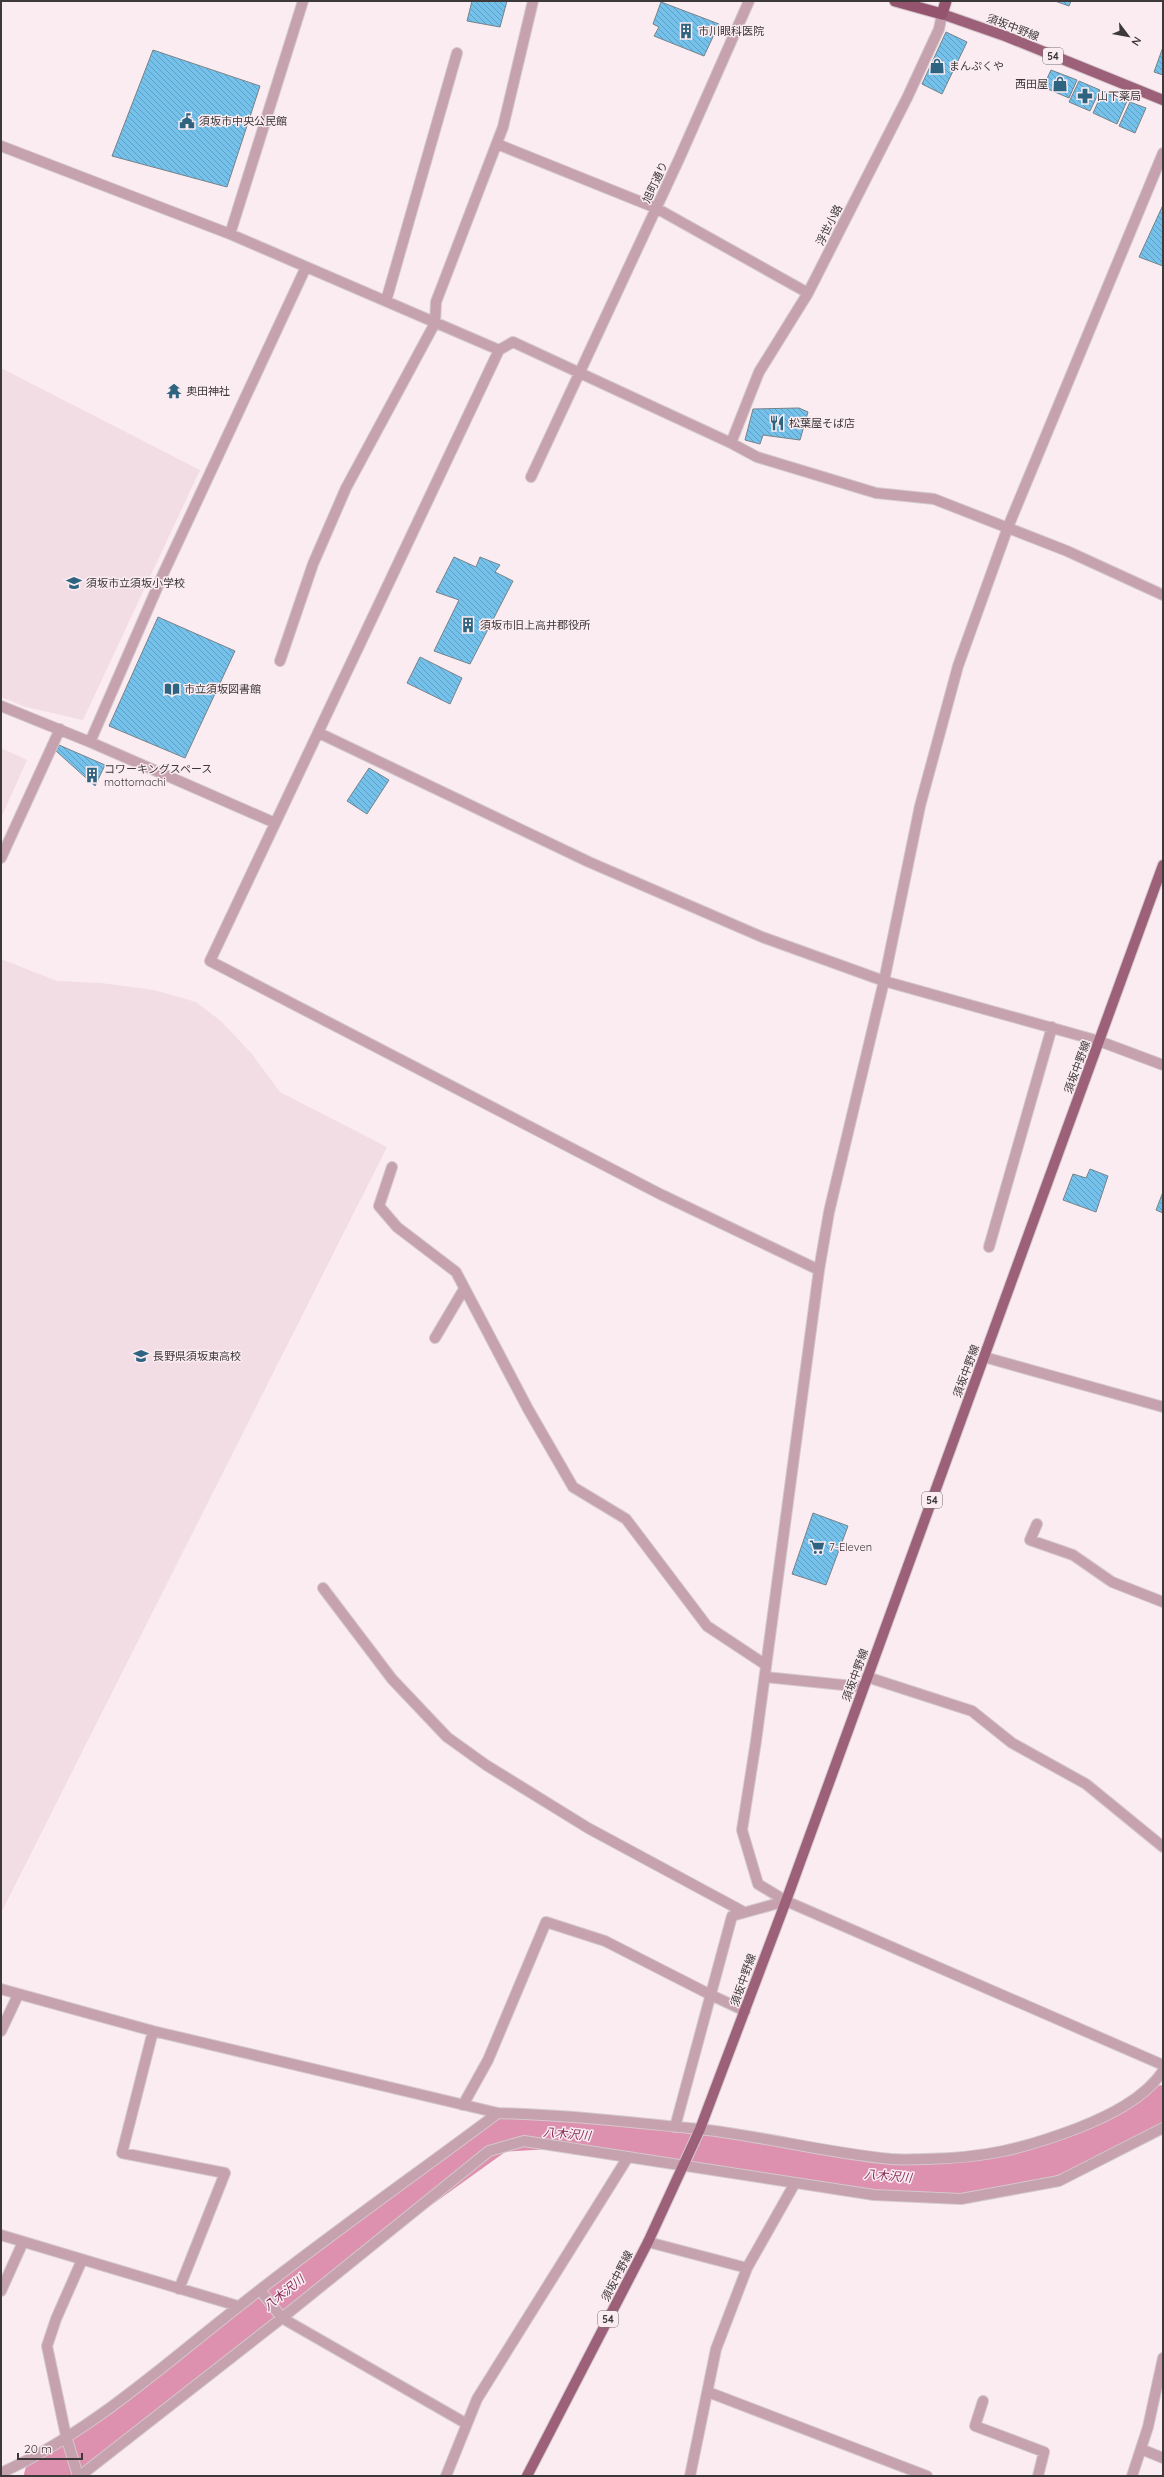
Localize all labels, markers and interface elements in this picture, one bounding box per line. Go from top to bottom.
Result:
street label: 須坂中野線 [985,11,1041,43]
north arrow [1108,16,1148,56]
building icon: 市川眼科医院 [677,22,695,40]
place label: 市川眼科医院 [698,24,764,38]
text: N [1128,34,1145,48]
road number: 54 [1043,48,1063,64]
shop icon: まんぷくや [928,57,946,75]
place label: まんぷくや [949,59,1004,73]
shop icon: 西田屋 [1051,75,1069,93]
place label: 西田屋 [1015,77,1048,91]
pharmacy icon: 山下薬局 [1076,87,1094,105]
place label: 山下薬局 [1097,89,1141,103]
public building icon: 須坂市中央公民館 [178,112,196,130]
place label: 須坂市中央公民館 [199,114,287,128]
street label: 旭町通り [639,159,671,205]
street label: 浮世小路 [813,202,845,248]
temple icon: 奥田神社 [165,382,183,400]
place label: 奥田神社 [186,384,230,398]
restaurant icon: 松葉屋そば店 [768,414,786,432]
place label: 松葉屋そば店 [789,416,855,430]
school or university icon: 須坂市立須坂小学校 [65,574,83,592]
place label: 須坂市立須坂小学校 [86,576,185,590]
building icon: 須坂市旧上高井郡役所 [459,616,477,634]
place label: 須坂市旧上高井郡役所 [480,618,591,632]
library icon: 市立須坂図書館 [163,680,181,698]
place label: 市立須坂図書館 [184,682,261,696]
place label: コワーキングスペース mottomachi [104,762,212,789]
building icon: コワーキングスペース mottomachi [83,766,101,784]
street label: 須坂中野線 [1061,1039,1093,1095]
street label: 須坂中野線 [950,1343,982,1399]
school or university icon: 長野県須坂東高校 [132,1347,150,1365]
place label: 長野県須坂東高校 [153,1349,241,1363]
road number: 54 [922,1492,942,1508]
supermarket icon: 7-Eleven [808,1538,826,1556]
place label: 7-Eleven [829,1540,872,1554]
street label: 須坂中野線 [839,1647,871,1703]
street label: 須坂中野線 [727,1952,759,2008]
water label: 八木沢川 [542,2124,594,2143]
water label: 八木沢川 [863,2166,915,2185]
street label: 須坂中野線 [598,2248,636,2304]
water label: 八木沢川 [260,2270,309,2314]
road number: 54 [598,2311,618,2327]
scale bar [18,2435,82,2461]
text: 20 m [24,2441,52,2456]

